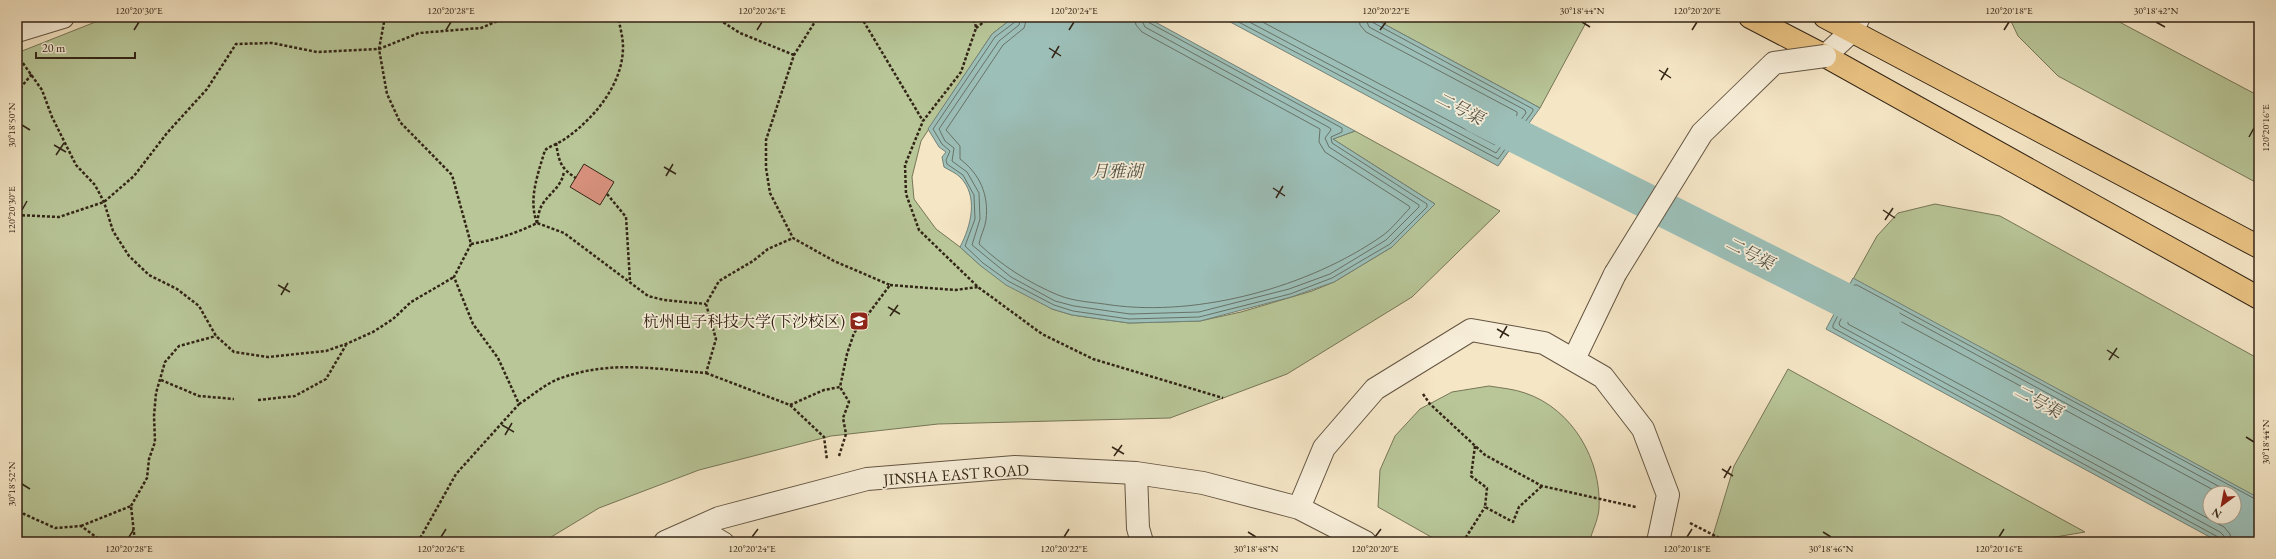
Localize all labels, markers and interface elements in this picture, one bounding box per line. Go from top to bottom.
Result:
text: 120°20'30"E [115,4,163,17]
text: 120°20'28"E [427,4,475,17]
text: 120°20'26"E [738,4,786,17]
text: 120°20'24"E [1050,4,1098,17]
text: 120°20'22"E [1362,4,1410,17]
text: 30°18'44"N [1560,4,1605,17]
text: 120°20'20"E [1673,4,1721,17]
text: 120°20'18"E [1985,4,2033,17]
text: 30°18'42"N [2134,4,2179,17]
scale bar [36,34,135,60]
text: 20 m [42,40,66,56]
water label: 二号渠 [1432,87,1489,130]
text: 30°18'50"N [5,102,18,147]
text: 120°20'16"E [2259,104,2272,152]
water label: 月雅湖 [1092,160,1145,182]
text: 120°20'30"E [5,186,18,234]
water label: 二号渠 [1722,232,1779,275]
school or university icon: 杭州电子科技大学(下沙校区) [848,310,870,332]
place label: 杭州电子科技大学(下沙校区) [643,311,845,332]
water label: 二号渠 [2010,379,2067,424]
text: 30°18'44"N [2259,419,2272,464]
street label: JINSHA EAST ROAD [881,459,1030,490]
text: 30°18'52"N [5,461,18,506]
north arrow [2202,485,2242,525]
text: N [2209,505,2224,522]
text: 120°20'28"E [105,542,153,555]
text: 120°20'26"E [417,542,465,555]
text: 120°20'24"E [728,542,776,555]
text: 120°20'22"E [1040,542,1088,555]
text: 30°18'48"N [1234,542,1279,555]
text: 120°20'20"E [1351,542,1399,555]
text: 120°20'18"E [1663,542,1711,555]
text: 30°18'46"N [1809,542,1854,555]
text: 120°20'16"E [1975,542,2023,555]

